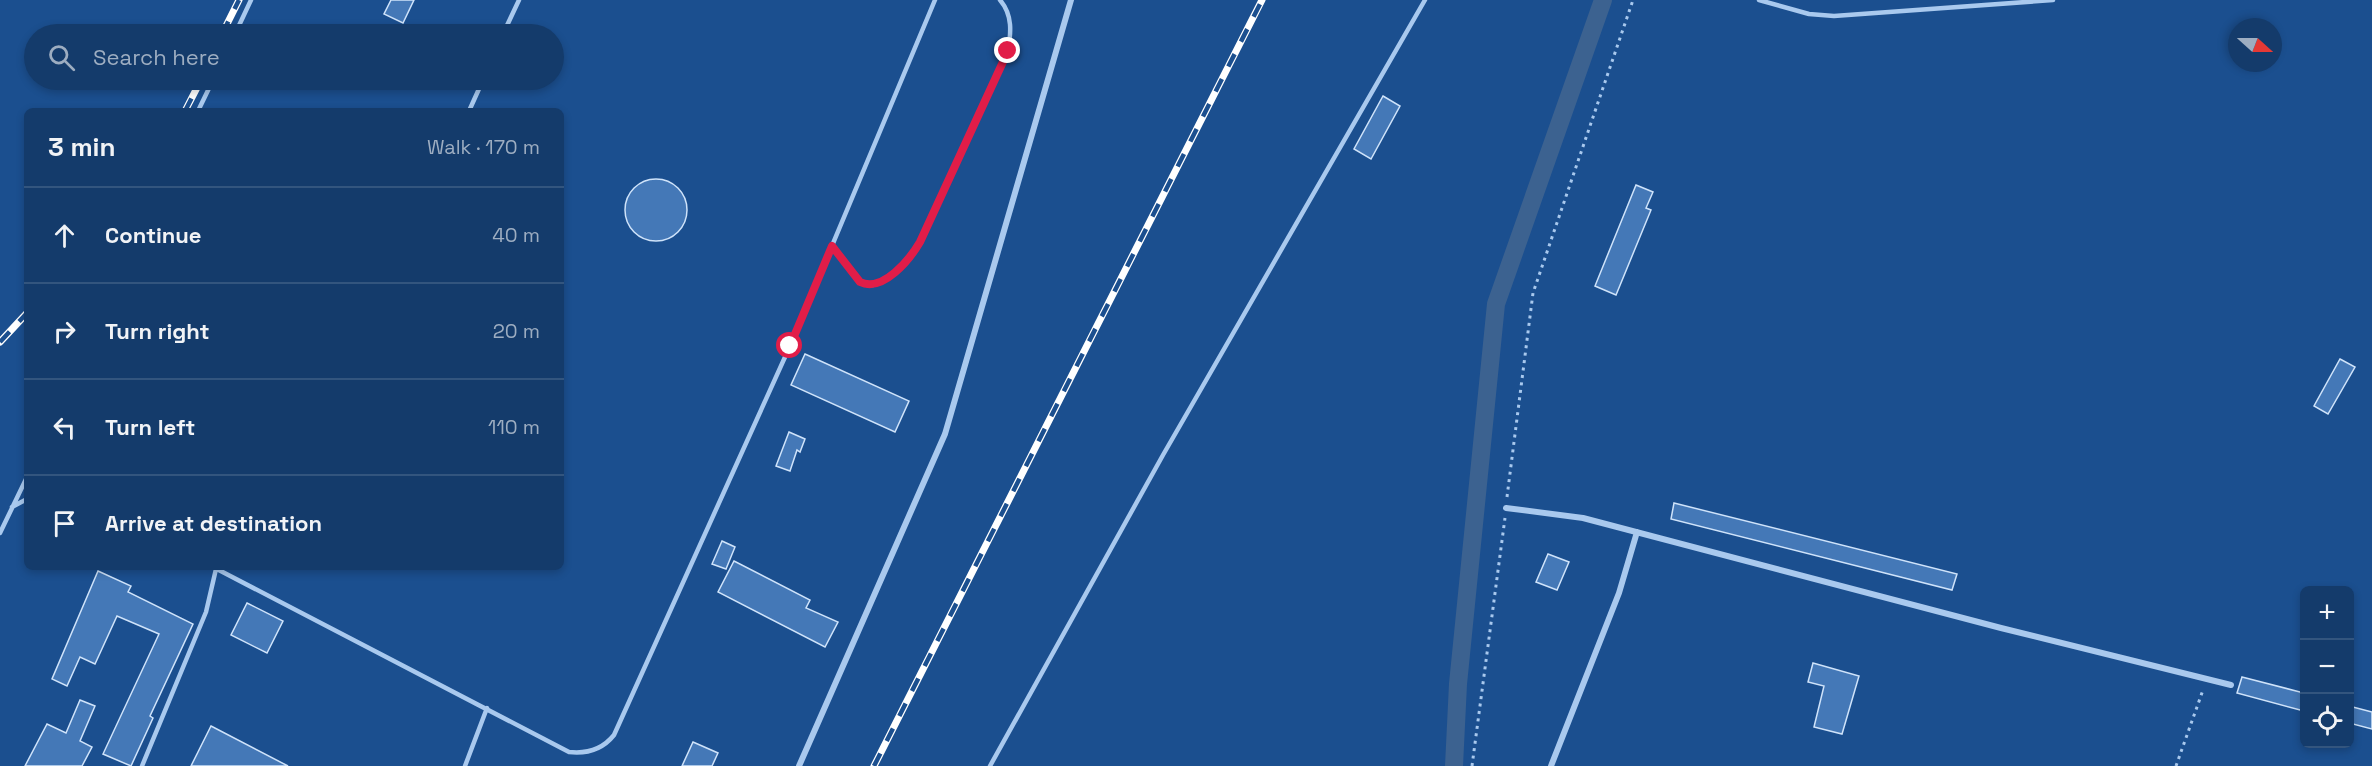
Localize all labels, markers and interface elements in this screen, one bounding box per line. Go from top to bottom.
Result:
north arrow [2228,18,2282,72]
search box [24,24,564,90]
route end [994,37,1020,63]
icon: search [45,41,78,74]
text: Search here [93,43,220,71]
text: 3 min [48,130,116,164]
text: Walk · 170 m [427,134,540,160]
icon: ahead [48,219,81,252]
text: Continue [105,221,201,249]
text: 40 m [492,222,540,248]
icon: right [48,315,81,348]
text: Turn right [105,317,210,345]
text: 20 m [493,318,540,344]
route start [776,332,802,358]
icon: left [48,411,81,444]
text: Turn left [105,413,195,441]
text: 110 m [488,414,540,440]
icon: arrive [48,507,81,540]
text: Arrive at destination [105,509,322,537]
map controls [2300,586,2354,748]
button: + [2300,586,2354,640]
button: − [2300,640,2354,694]
button: locate [2300,694,2354,748]

